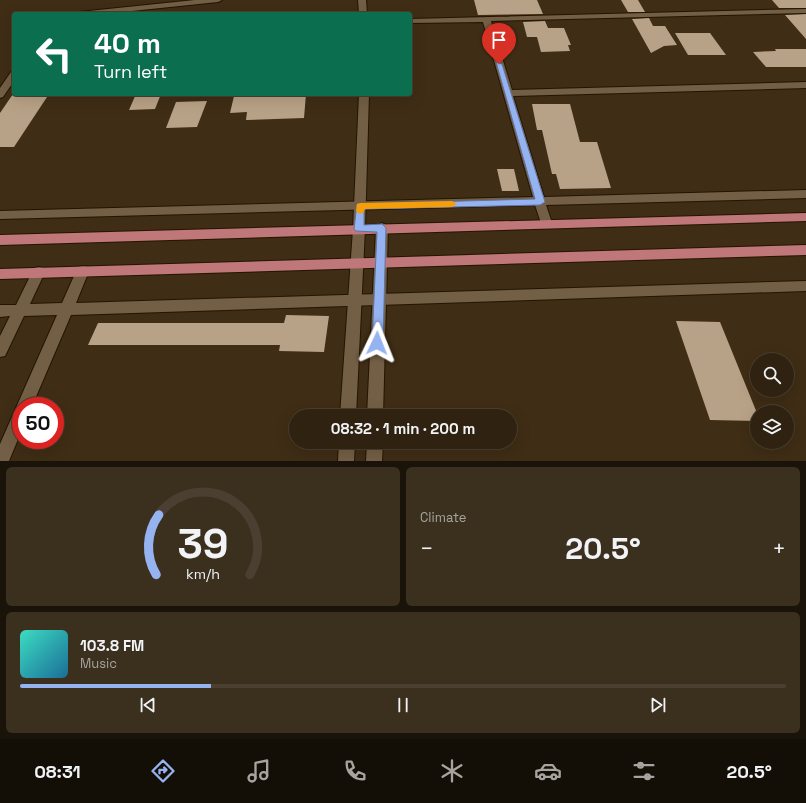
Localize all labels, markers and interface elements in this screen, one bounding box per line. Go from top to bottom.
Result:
pin [482,23,516,64]
text: 40 m [94,25,161,61]
icon: left [28,28,80,80]
icon: arrive [488,29,510,51]
text: Turn left [94,60,167,83]
position arrow [356,322,398,364]
map controls [750,353,794,449]
button: search [750,353,794,397]
speed limit sign: 50 [12,397,64,449]
button: layers [750,405,794,449]
text: 08:32 · 1 min · 200 m [331,419,475,438]
text: Climate [420,509,466,526]
text: 39 [178,516,229,569]
text: 20.5° [565,529,641,568]
text: − [420,534,434,562]
text: + [772,534,786,562]
text: km/h [186,564,220,582]
text: 103.8 FM [80,636,144,655]
text: Music [80,655,117,672]
icon: previous [137,694,159,716]
icon: pause [392,694,414,716]
icon: next [647,694,669,716]
icon: directions [149,757,177,785]
icon: music [245,757,273,785]
icon: phone [341,757,369,785]
icon: climate [438,757,466,785]
icon: car [534,757,562,785]
icon: filters [630,757,658,785]
text: 08:31 [34,760,81,783]
text: 20.5° [726,760,772,783]

